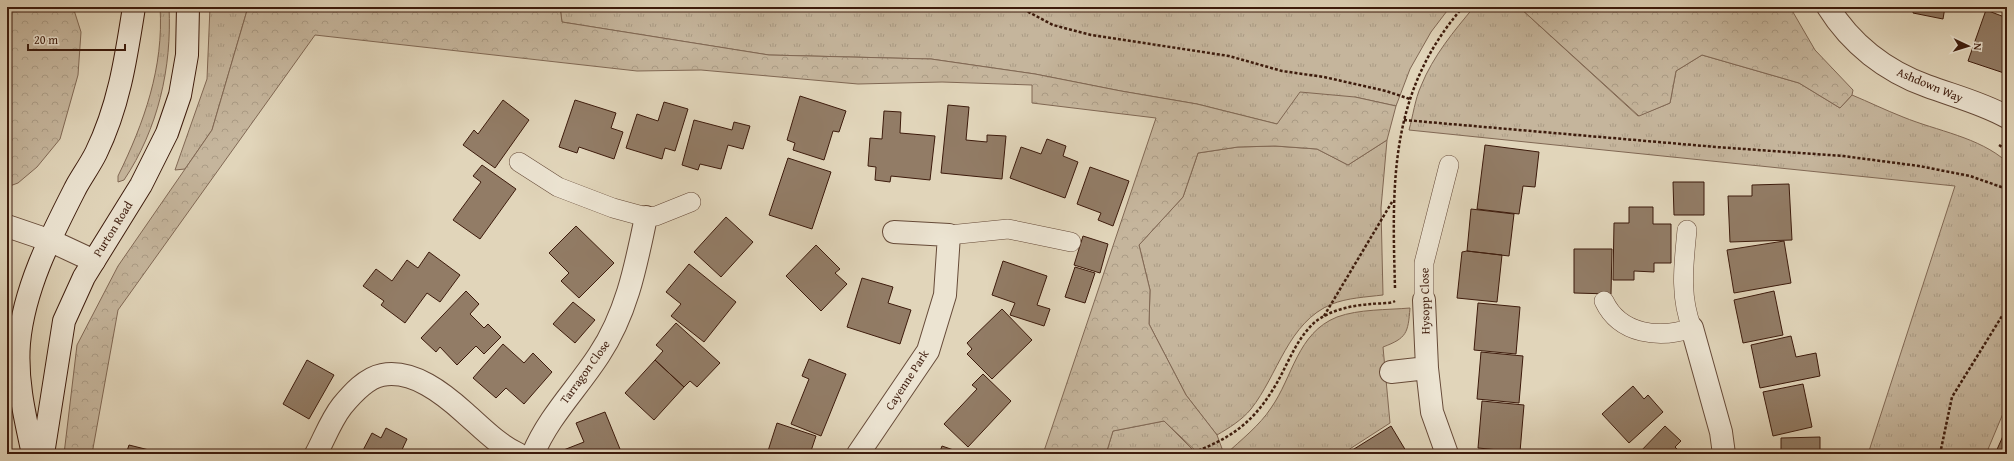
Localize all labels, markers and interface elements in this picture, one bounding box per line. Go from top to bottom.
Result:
scale bar [28,26,125,52]
north arrow [1948,26,1988,66]
text: 20 m [34,31,58,48]
text: N [1970,42,1986,52]
street label: Ashdown Way [1894,63,1966,106]
street label: Purton Road [89,197,137,260]
street label: Hysopp Close [1415,267,1434,335]
street label: Tarragon Close [556,336,614,407]
street label: Cayenne Park [881,346,933,413]

